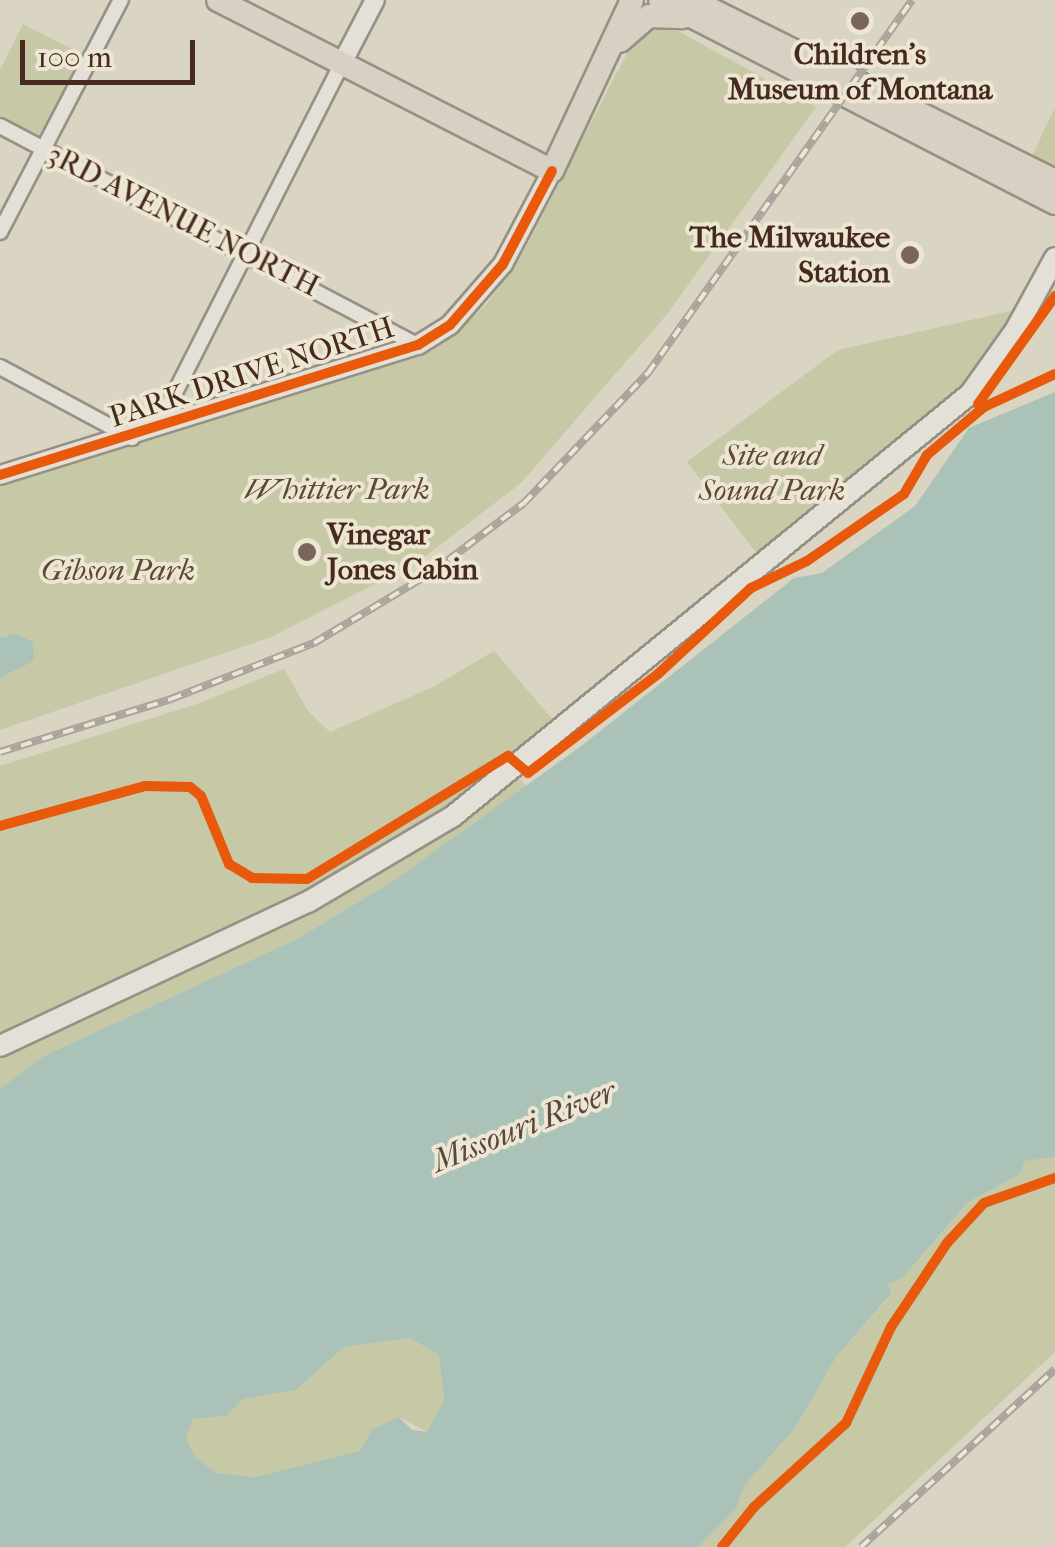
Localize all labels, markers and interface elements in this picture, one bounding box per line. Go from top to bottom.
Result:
marker: Children's Museum of Montana [849,10,871,32]
scale bar [25,20,200,82]
place label: Children's Museum of Montana [728,37,992,108]
text: 100 m [37,40,112,75]
street label: 3RD AVENUE NORTH [41,137,325,305]
place label: The Milwaukee Station [689,220,890,290]
marker: The Milwaukee Station [899,244,921,266]
street label: PARK DRIVE NORTH [105,310,399,436]
park label: Site and Sound Park [699,438,845,508]
park label: Whittier Park [244,472,430,508]
place label: Vinegar Jones Cabin [327,517,478,588]
marker: Vinegar Jones Cabin [296,541,318,563]
park label: Gibson Park [41,553,195,589]
water label: Missouri River [427,1073,621,1181]

